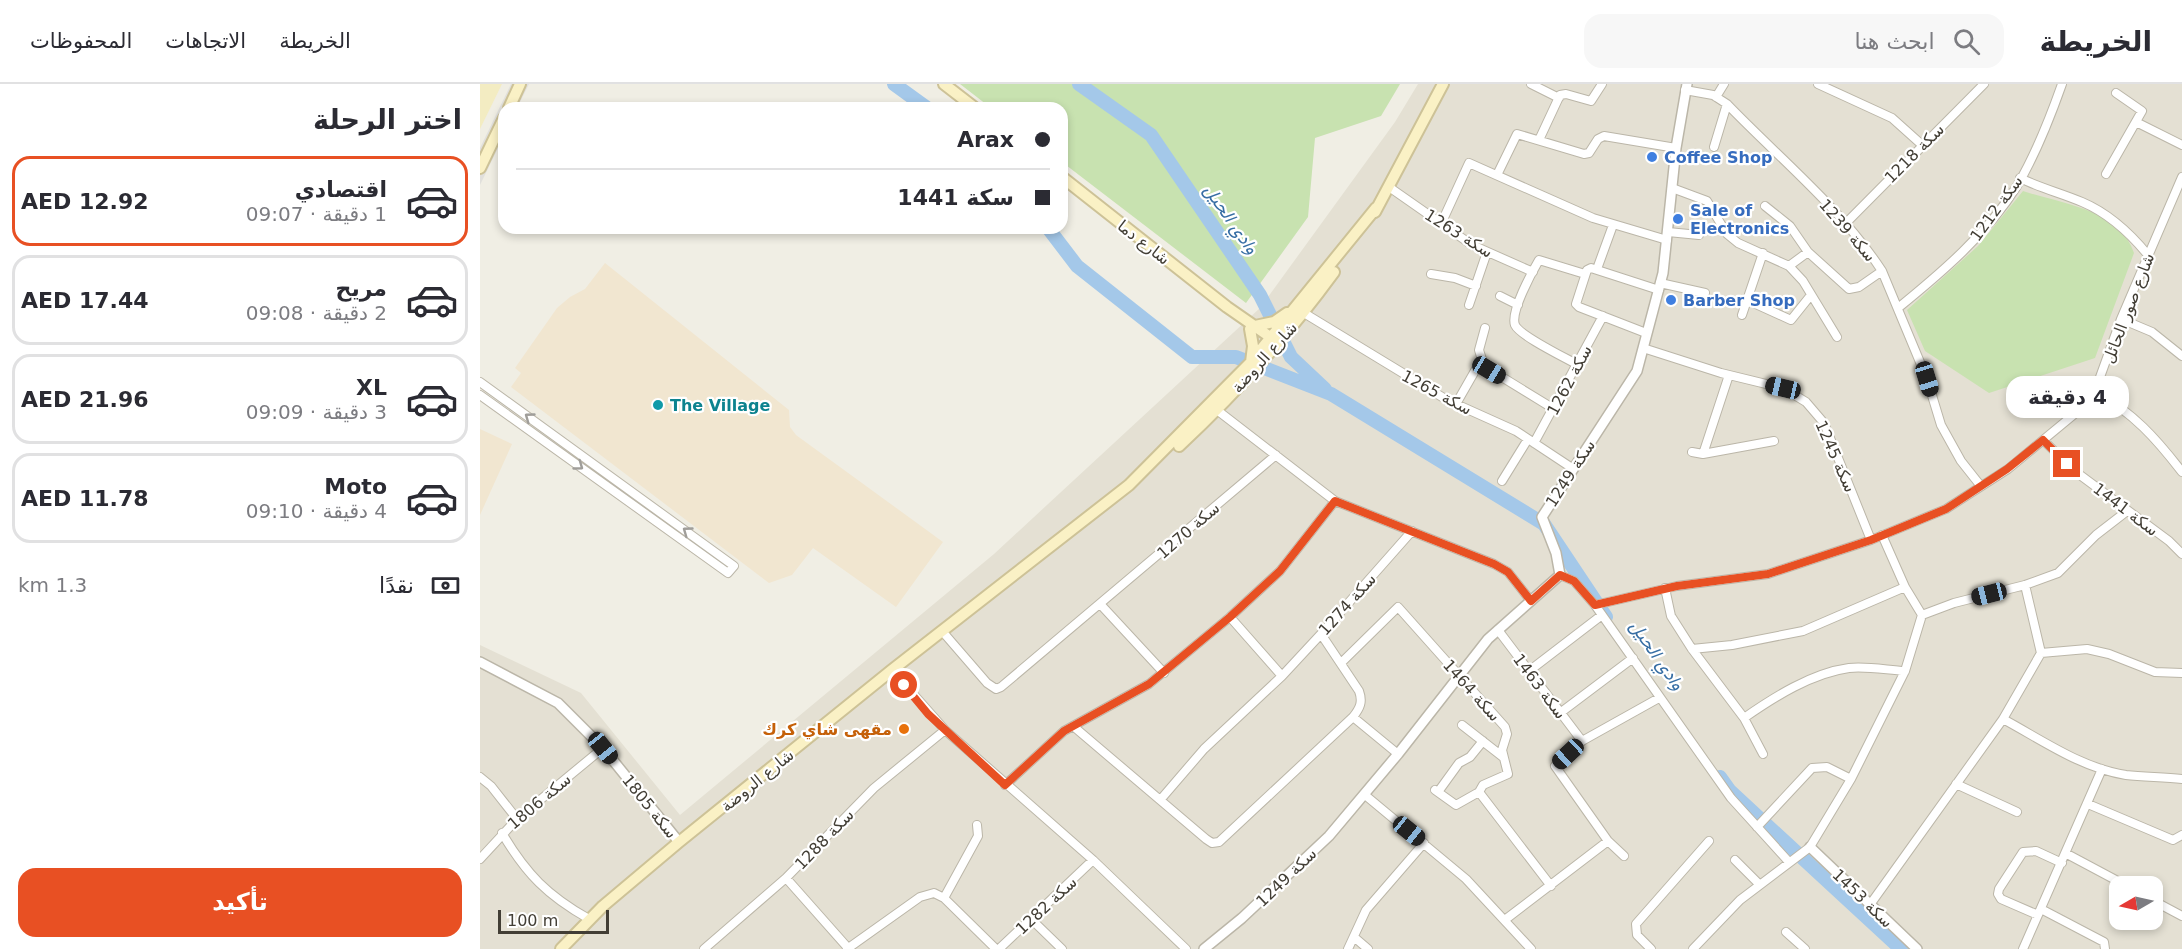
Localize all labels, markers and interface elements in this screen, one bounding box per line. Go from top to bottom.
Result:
search box [1584,14,2004,68]
icon: search [1950,25,1983,58]
text: الخريطة [2040,25,2152,58]
text: المحفوظات [30,29,132,53]
text: الاتجاهات [165,29,246,53]
text: الخريطة [279,29,351,53]
text: ابحث هنا [1855,29,1935,54]
text: اختر الرحلة [313,104,462,135]
street label: سكة 1218 [1881,120,1948,187]
text: Arax [957,127,1014,152]
place label: Coffee Shop [1664,148,1772,167]
marker: Coffee Shop [1645,150,1659,164]
street label: سكة 1212 [1966,172,2027,245]
icon: car [405,174,459,228]
text: اقتصادي [295,177,387,202]
water label: وادي الحيل [1196,180,1263,260]
text: سكة 1441 [897,185,1014,210]
text: AED 12.92 [21,189,149,214]
street label: سكة 1239 [1815,195,1880,265]
place label: Sale of Electronics [1690,201,1789,238]
text: 1 دقيقة · 09:07 [246,202,387,226]
street label: سكة 1263 [1421,205,1496,262]
marker: Sale of Electronics [1671,212,1685,226]
street label: شارع دما [1113,216,1174,270]
street label: شارع صور الحائل [2099,250,2159,366]
icon: car [405,273,459,327]
text: مريح [336,276,387,301]
text: AED 17.44 [21,288,149,313]
place label: Barber Shop [1683,291,1795,310]
marker: Barber Shop [1664,293,1678,307]
text: 2 دقيقة · 09:08 [246,301,387,325]
street label: شارع الروضة [1228,318,1302,397]
street label: سكة 1262 [1543,342,1596,419]
car [1469,353,1509,387]
car [1913,359,1941,399]
street label: سكة 1265 [1398,366,1475,419]
icon: car [405,372,459,426]
text: XL [356,375,387,400]
car [1763,375,1803,401]
callout: 4 دقيقة [2006,377,2128,419]
text: 4 دقيقة [2028,385,2107,409]
text: AED 21.96 [21,387,149,412]
place label: The Village [670,396,771,415]
marker: The Village [651,398,665,412]
text: 3 دقيقة · 09:09 [246,400,387,424]
one-way arrow [524,413,535,424]
street label: سكة 1245 [1811,417,1860,495]
street label: سكة 1249 [1542,436,1599,511]
route end [2053,450,2080,477]
one-way arrow [572,459,583,470]
icon: car [405,471,459,525]
text: Moto [324,474,387,499]
street label: سكة 1441 [2089,479,2162,540]
text: AED 11.78 [21,486,149,511]
street label: سكة 1270 [1153,498,1223,563]
text: 4 دقيقة · 09:10 [246,499,387,523]
one-way arrow [682,528,693,539]
icon: cash [429,569,462,602]
street label: سكة 1274 [1315,570,1380,639]
text: 1.3 km [18,573,87,597]
text: نقدًا [379,573,414,598]
car [1969,581,2009,607]
water label: وادي الحيل [1622,616,1689,696]
street label: سكة 1463 [1509,650,1570,723]
street label: سكة 1464 [1439,656,1504,725]
route start [890,671,917,698]
place label: مقهى شاي كرك [762,720,892,740]
marker: مقهى شاي كرك [897,722,911,736]
car [585,728,621,768]
car [1549,735,1587,773]
street label: شارع الروضة [717,745,798,816]
street label: سكة 1806 [504,769,575,833]
street label: سكة 1805 [618,771,681,842]
street label: سكة 1288 [791,805,858,874]
car [1389,813,1429,849]
street label: سكة 1249 [1252,844,1321,911]
street label: سكة 1453 [1828,865,1897,932]
button: تأكيد [18,868,462,937]
street label: سكة 1282 [1012,872,1081,938]
north arrow [2109,876,2163,930]
map controls [2109,876,2163,930]
scale bar [498,907,609,934]
text: 100 m [507,911,558,930]

